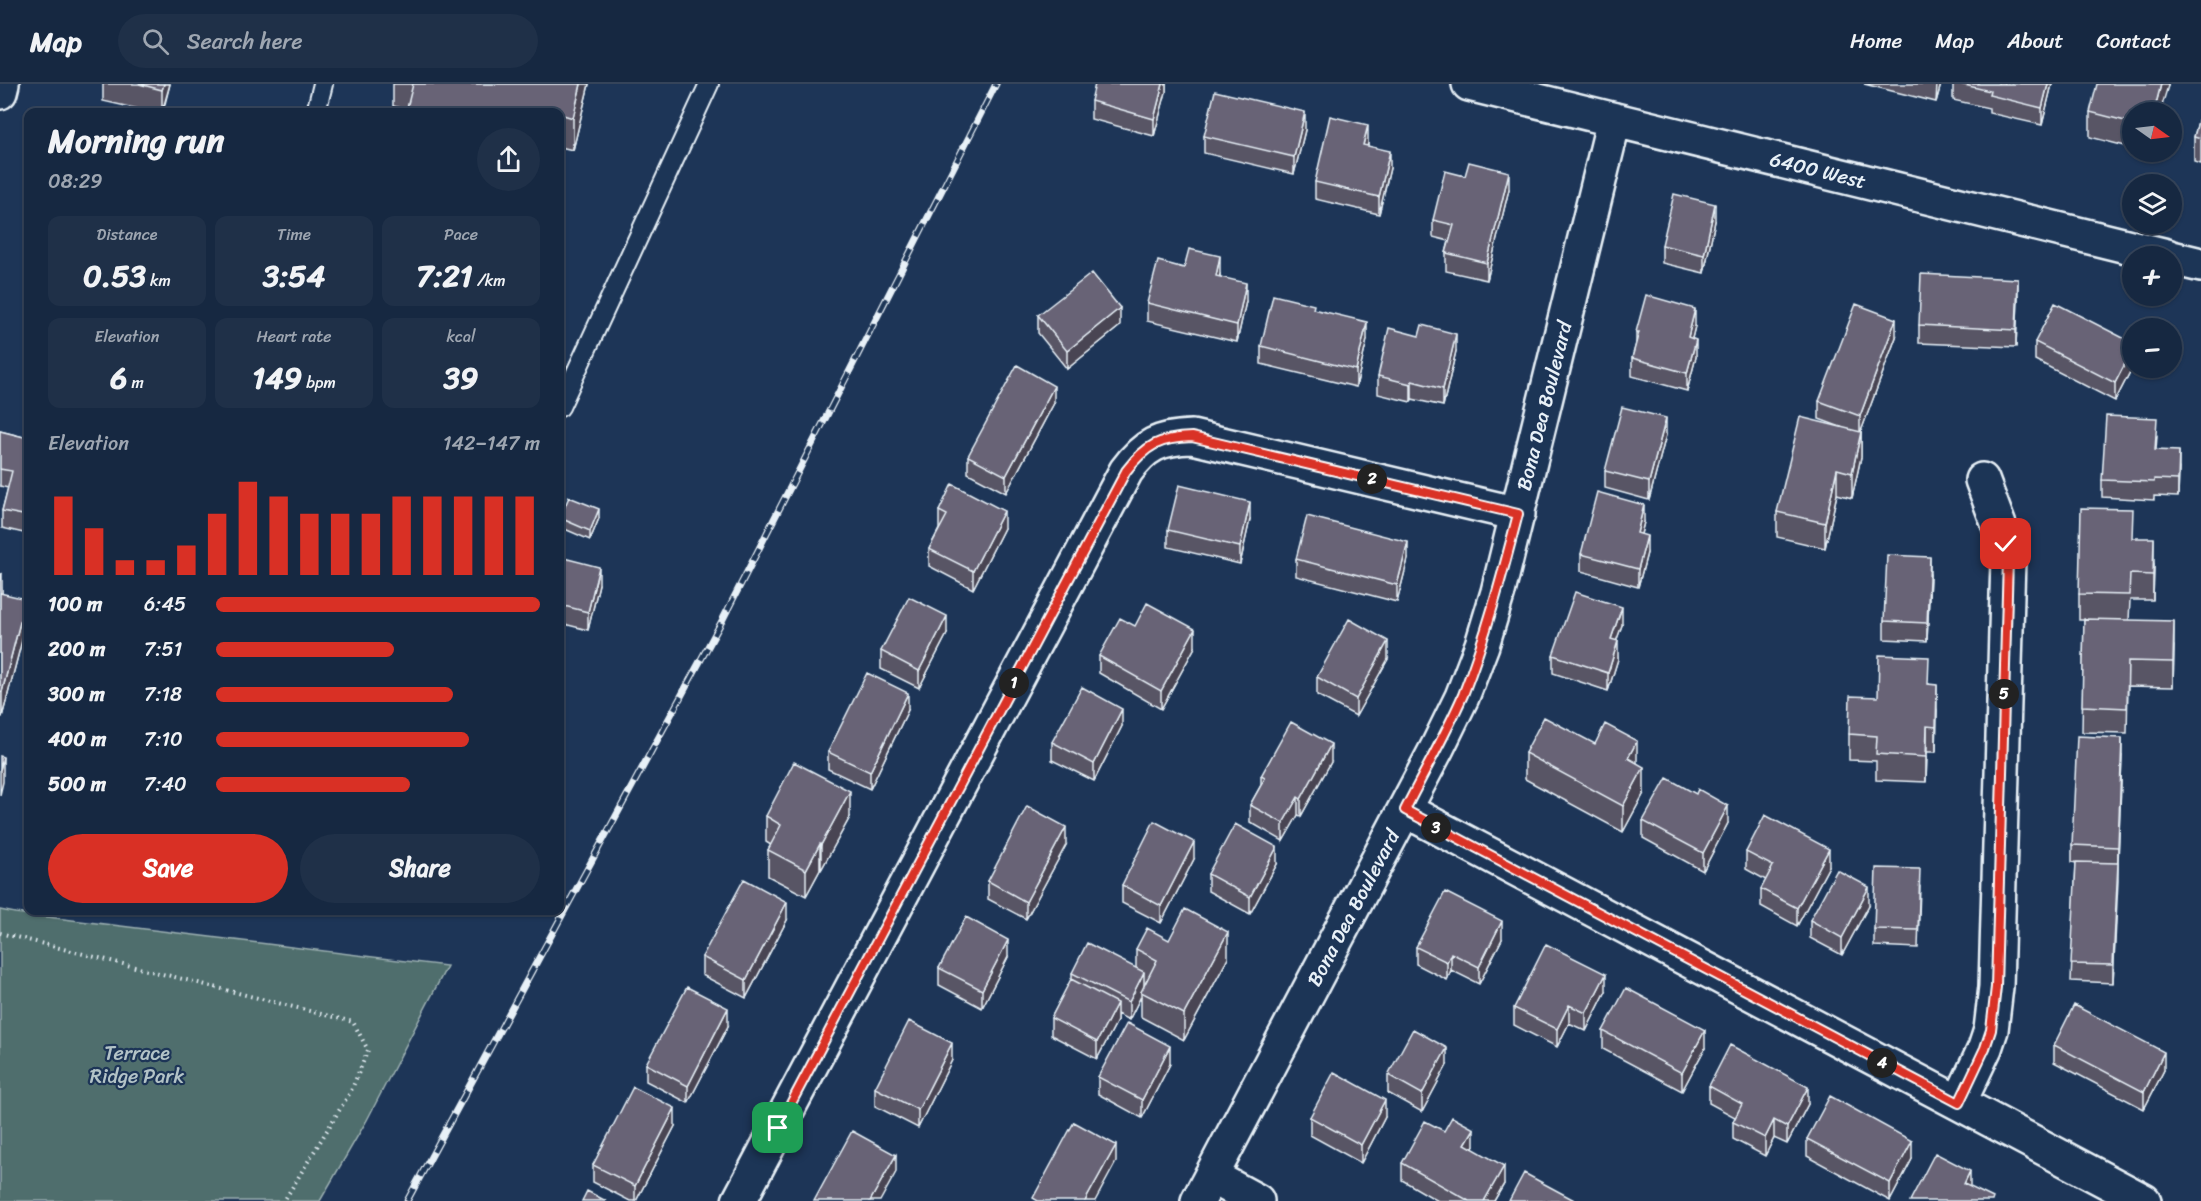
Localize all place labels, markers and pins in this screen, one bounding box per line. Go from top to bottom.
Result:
pin: 2 [1357,464,1387,494]
pin [1980,518,2031,569]
pin: 1 [999,668,1029,698]
pin: 5 [1989,679,2019,709]
pin: 3 [1421,813,1451,843]
pin: 4 [1867,1048,1897,1078]
pin [752,1102,803,1153]

